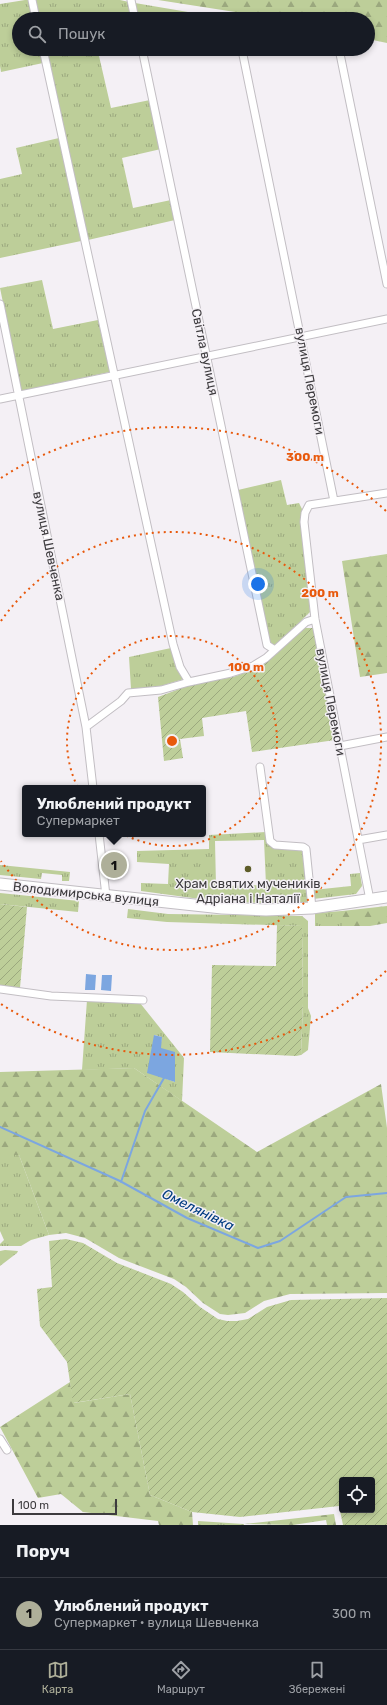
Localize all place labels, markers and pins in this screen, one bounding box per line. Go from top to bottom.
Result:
centre of rings [165,734,179,748]
pin: 1 [101,850,127,880]
marker: Храм святих мучеників Адріана і Наталії [243,864,253,874]
place label: Храм святих мучеників Адріана і Наталії [175,876,321,906]

